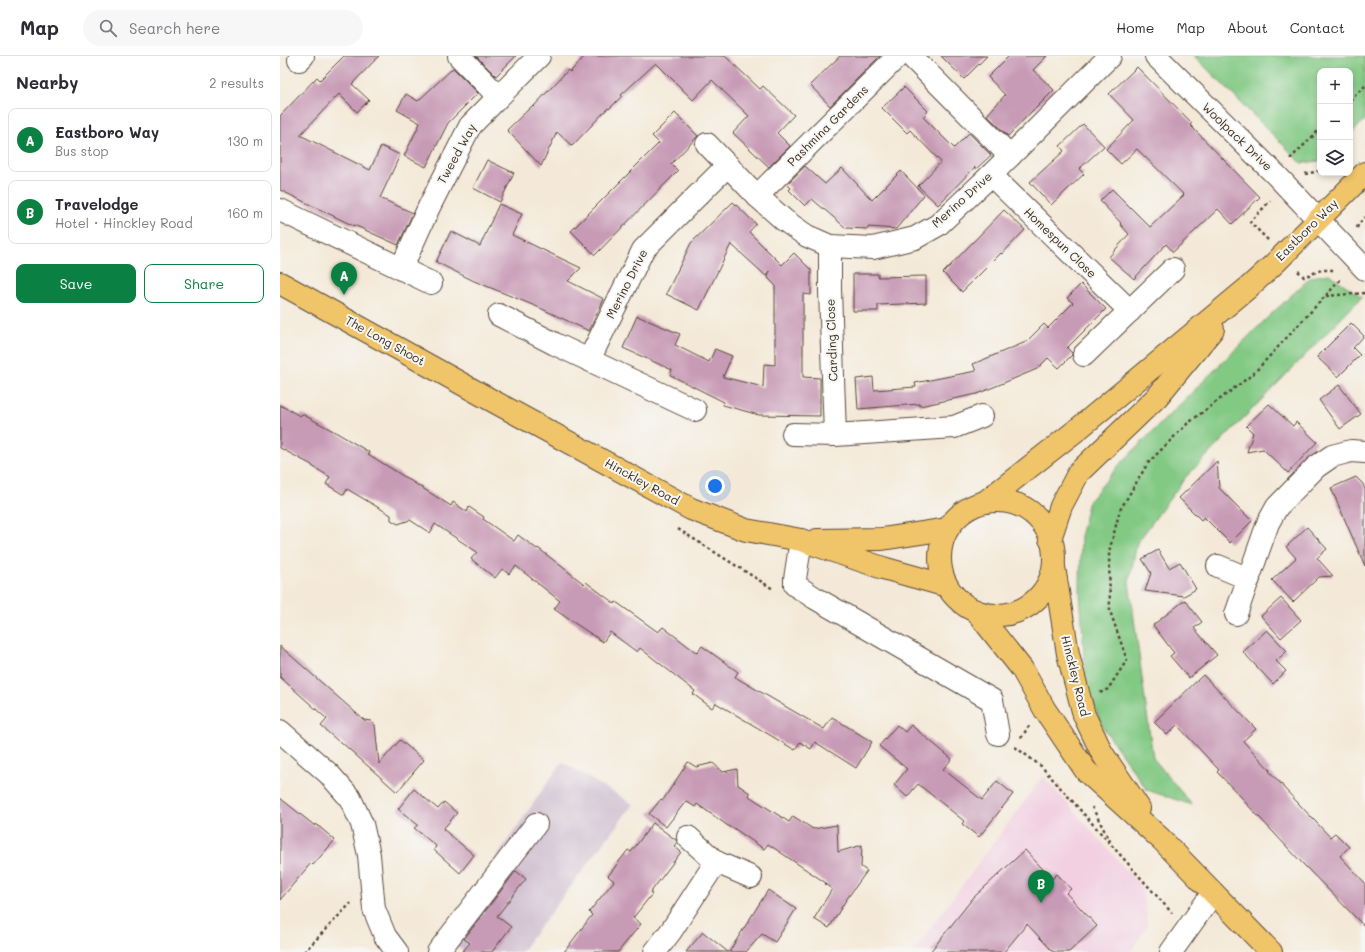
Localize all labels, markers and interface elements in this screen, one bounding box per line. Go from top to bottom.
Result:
search box [83,10,363,46]
text: Map [20,15,59,40]
icon: search [97,17,119,39]
text: Search here [129,18,220,38]
text: Home [1116,18,1154,37]
text: Map [1176,18,1205,37]
text: About [1227,18,1268,37]
text: Contact [1290,18,1345,37]
map controls [1317,68,1353,176]
button: + [1317,68,1353,104]
text: Nearby [16,71,78,93]
text: 2 results [209,74,264,91]
street label: Pashmina Gardens [783,81,871,169]
street label: Woolpack Drive [1199,99,1276,174]
button: − [1317,104,1353,140]
street label: Tweed Way [433,121,479,187]
text: Eastboro Way [55,122,159,142]
text: A [25,132,35,149]
text: 130 m [227,132,263,149]
button: layers [1317,140,1353,176]
text: Bus stop [55,142,108,159]
street label: Merino Drive [928,168,995,231]
text: Travelodge [55,194,139,214]
street label: Eastboro Way [1272,195,1341,264]
text: B [26,204,34,221]
text: 160 m [227,204,263,221]
street label: Homespun Close [1021,204,1100,281]
text: Hotel · Hinckley Road [55,214,193,231]
street label: Merino Drive [602,246,650,321]
pin: A [331,262,357,295]
button: Save [16,264,136,303]
button: Share [144,264,264,303]
street label: Carding Close [822,298,840,382]
street label: The Long Shoot [343,312,428,369]
street label: Hinckley Road [602,454,683,508]
your location [705,476,725,496]
street label: Hinckley Road [1058,634,1094,718]
pin: B [1028,870,1054,903]

